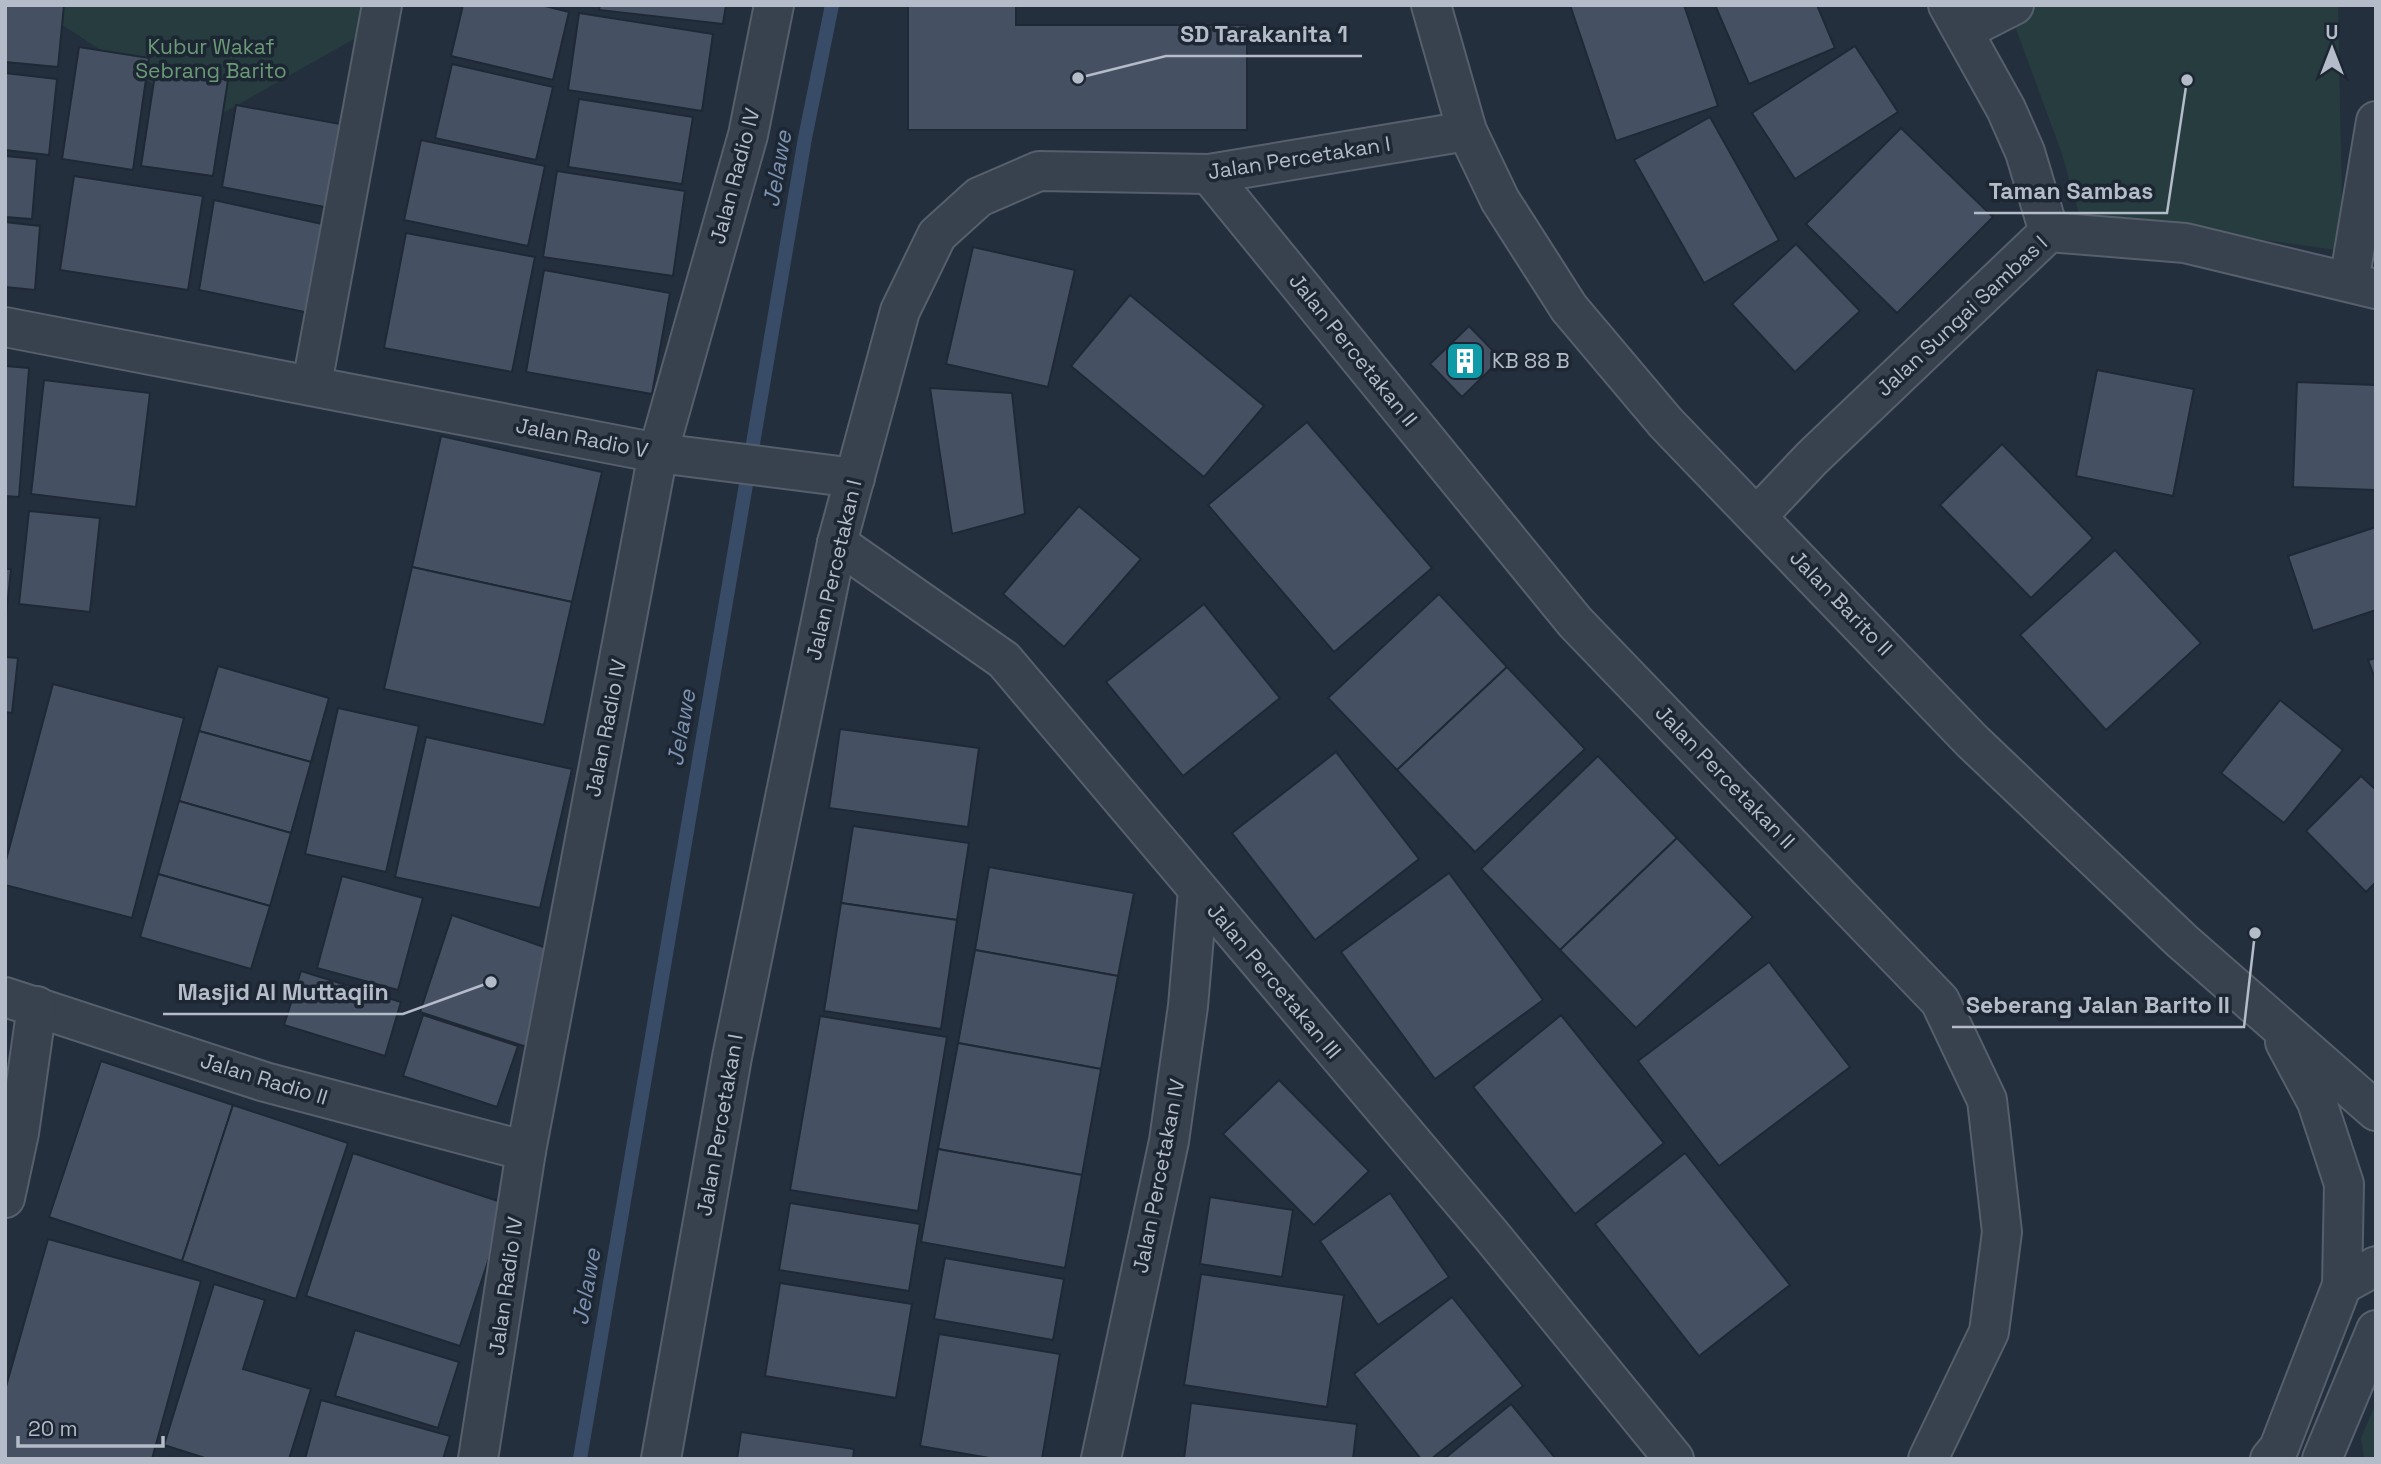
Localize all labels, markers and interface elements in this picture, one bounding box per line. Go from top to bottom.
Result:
callout: SD Tarakanita 1 [1166,12,1362,56]
north arrow [2297,14,2367,84]
text: SD Tarakanita 1 [1180,19,1348,49]
text: U [2326,20,2338,45]
park label: Kubur Wakaf Sebrang Barito [135,33,287,84]
street label: Jalan Radio IV [703,105,766,247]
water label: Jelawe [756,127,799,210]
street label: Jalan Percetakan I [1206,130,1392,185]
callout: Taman Sambas [1974,169,2167,213]
text: Taman Sambas [1989,176,2153,206]
street label: Jalan Sungai Sambas I [1870,229,2053,402]
street label: Jalan Percetakan II [1283,267,1424,432]
building icon: KB 88 B [1444,340,1486,382]
place label: KB 88 B [1492,347,1570,374]
street label: Jalan Radio V [514,411,651,464]
street label: Jalan Percetakan I [800,477,867,663]
street label: Jalan Barito II [1784,544,1898,661]
street label: Jalan Radio IV [579,657,632,799]
water label: Jelawe [660,686,703,769]
street label: Jalan Percetakan II [1650,699,1801,854]
street label: Jalan Percetakan III [1201,897,1347,1064]
callout: Masjid Al Muttaqiin [163,970,403,1014]
text: Masjid Al Muttaqiin [177,977,389,1007]
callout: Seberang Jalan Barito II [1952,983,2244,1027]
text: Seberang Jalan Barito II [1966,990,2230,1020]
street label: Jalan Percetakan I [690,1032,749,1218]
street label: Jalan Radio II [197,1046,331,1111]
street label: Jalan Percetakan IV [1126,1076,1191,1275]
street label: Jalan Radio IV [482,1215,529,1357]
water label: Jelawe [565,1245,608,1328]
scale bar [18,1404,163,1448]
text: 20 m [28,1415,78,1442]

